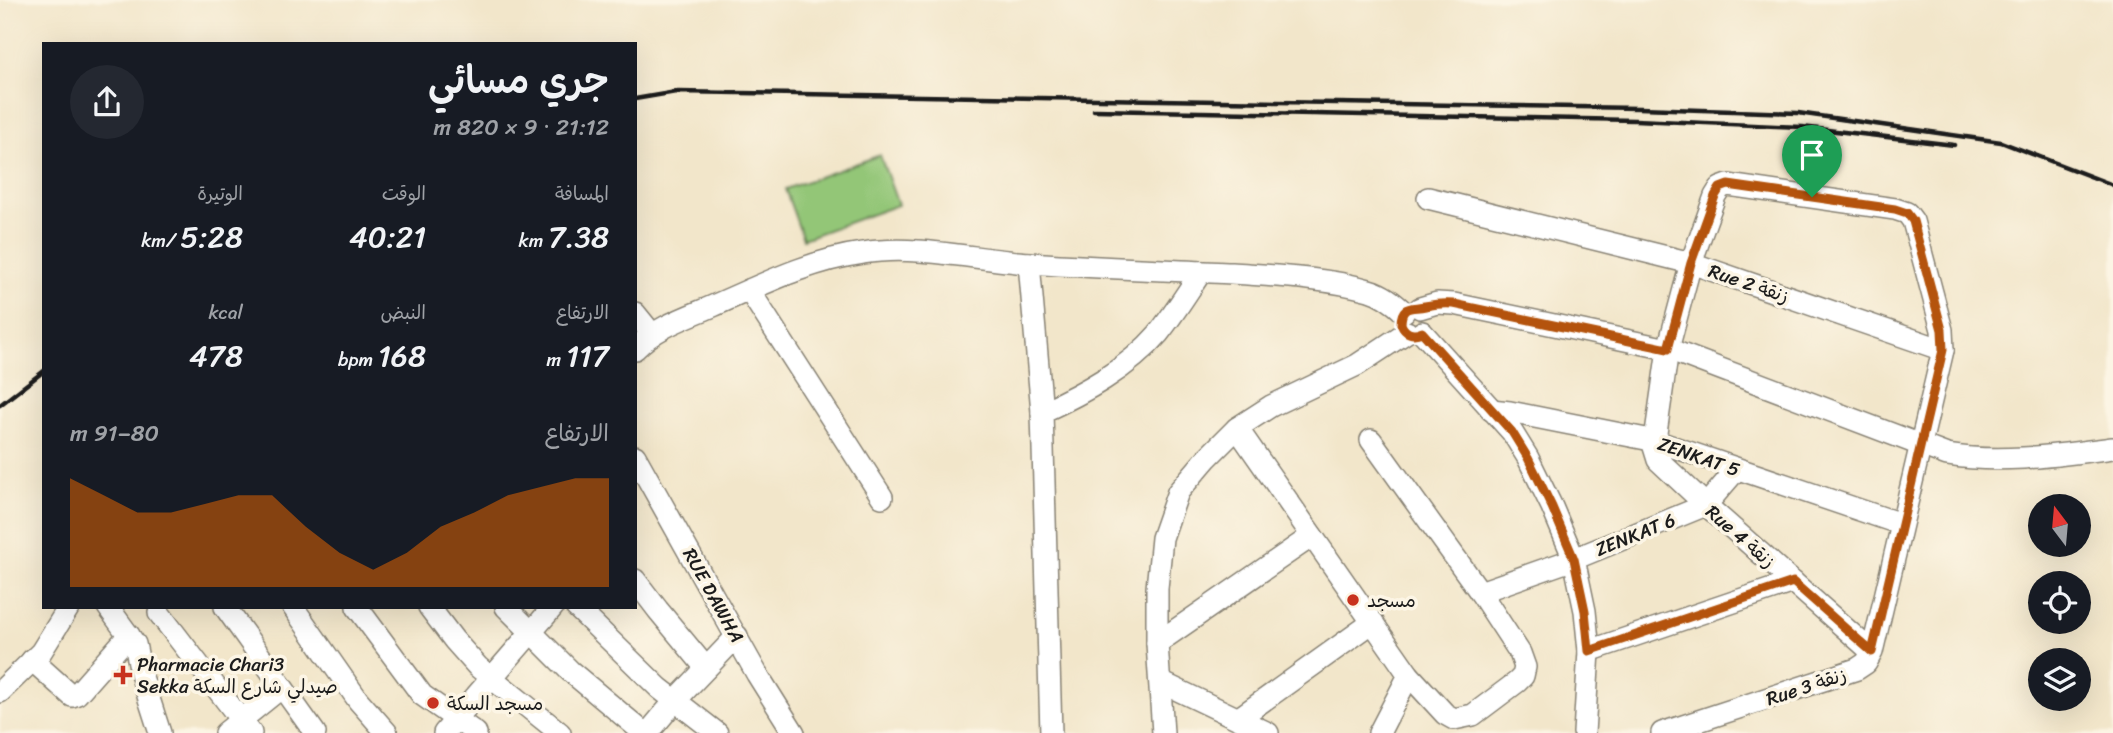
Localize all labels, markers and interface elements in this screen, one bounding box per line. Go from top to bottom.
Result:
text: جري مسائي [428,47,609,114]
button: share [70,65,144,139]
text: 21:12 · 9 × 820 m [433,107,609,148]
pin [1782,125,1842,197]
icon: arrive [1793,136,1831,174]
text: الوتيرة [197,177,243,210]
text: الوقت [382,177,426,210]
text: المسافة [555,177,609,210]
text: 5:28 [180,210,243,264]
text: 40:21 [349,210,426,264]
text: 7.38 [548,210,609,264]
text: /km [141,224,180,257]
text: km [519,224,548,257]
street label: Rue 2 زنقة [1704,254,1794,313]
text: kcal [208,296,243,329]
text: النبض [381,296,426,329]
text: الارتفاع [556,296,609,329]
text: 478 [189,329,243,383]
text: 168 [378,329,426,383]
text: 117 [566,329,609,383]
text: bpm [338,343,378,376]
text: m [547,343,566,376]
text: 80–91 m [70,413,159,454]
text: الارتفاع [545,413,609,454]
street label: ZENKAT 5 [1653,427,1745,486]
north arrow [2028,494,2091,556]
map controls [2028,494,2091,711]
street label: Rue 4 زنقة [1698,496,1783,577]
street label: ZENKAT 6 [1590,503,1680,566]
street label: RUE DAWHA [674,542,753,649]
button: locate [2028,571,2091,634]
place label: مسجد [1367,584,1416,617]
marker: مسجد [1345,592,1361,608]
place label: Pharmacie Chari3 Sekka صيدلي شارع السكة [137,648,338,703]
button: layers [2028,648,2091,711]
street label: Rue 3 زنقة [1762,658,1851,715]
marker: Pharmacie Chari3 Sekka صيدلي شارع السكة [115,667,131,683]
place label: مسجد السكة [447,687,543,720]
marker: مسجد السكة [425,695,441,711]

